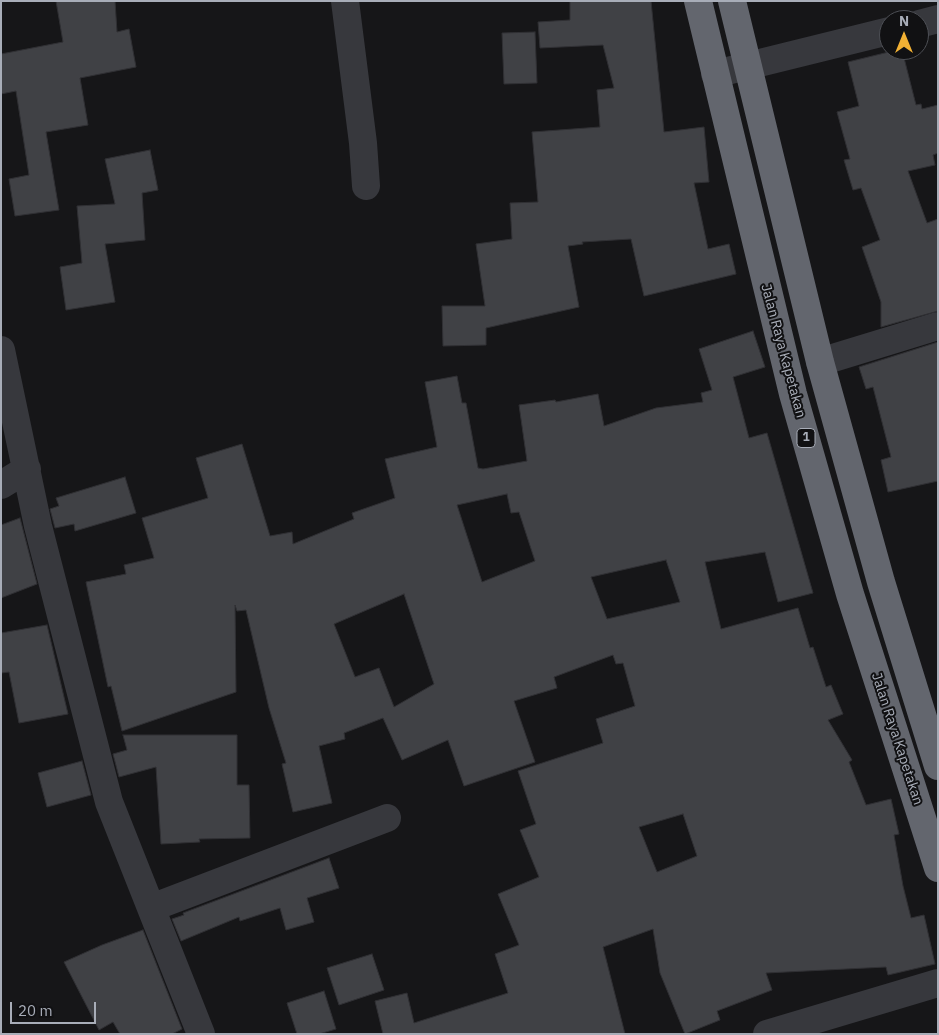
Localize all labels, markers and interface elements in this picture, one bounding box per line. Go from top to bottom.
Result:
north arrow [879,10,929,60]
text: N [899,12,909,30]
street label: Jalan Raya Kapetakan [757,282,809,420]
road number: 1 [797,428,815,448]
street label: Jalan Raya Kapetakan [868,671,926,807]
scale bar [12,992,99,1024]
text: 20 m [18,1001,53,1020]

